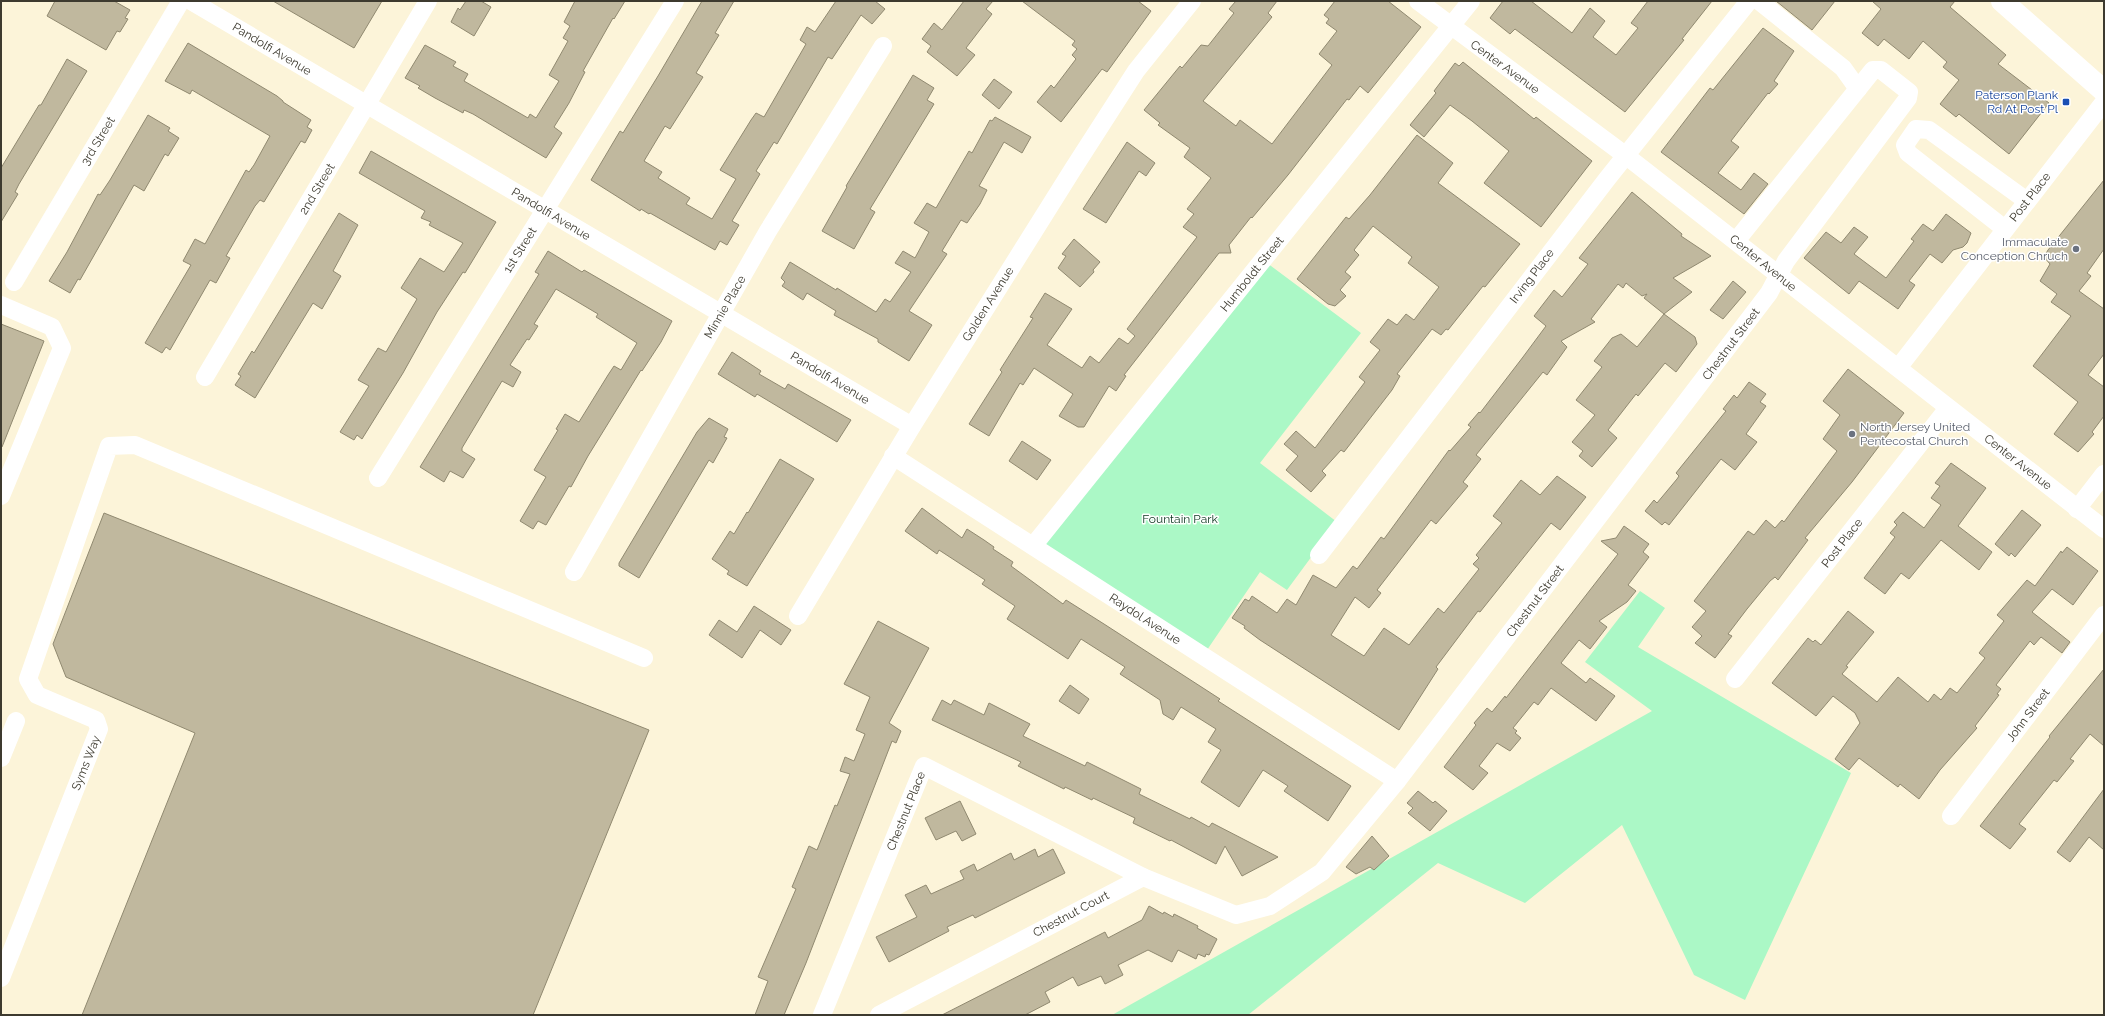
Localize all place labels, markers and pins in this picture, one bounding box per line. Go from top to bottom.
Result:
place label: Paterson Plank Rd At Post Pl [1975,88,2059,116]
marker: Paterson Plank Rd At Post Pl [2061,97,2071,107]
place label: Immaculate Conception Chruch [1961,235,2068,263]
marker: Immaculate Conception Chruch [2071,244,2081,254]
place label: North Jersey United Pentecostal Church [1860,420,1970,448]
marker: North Jersey United Pentecostal Church [1847,429,1857,439]

